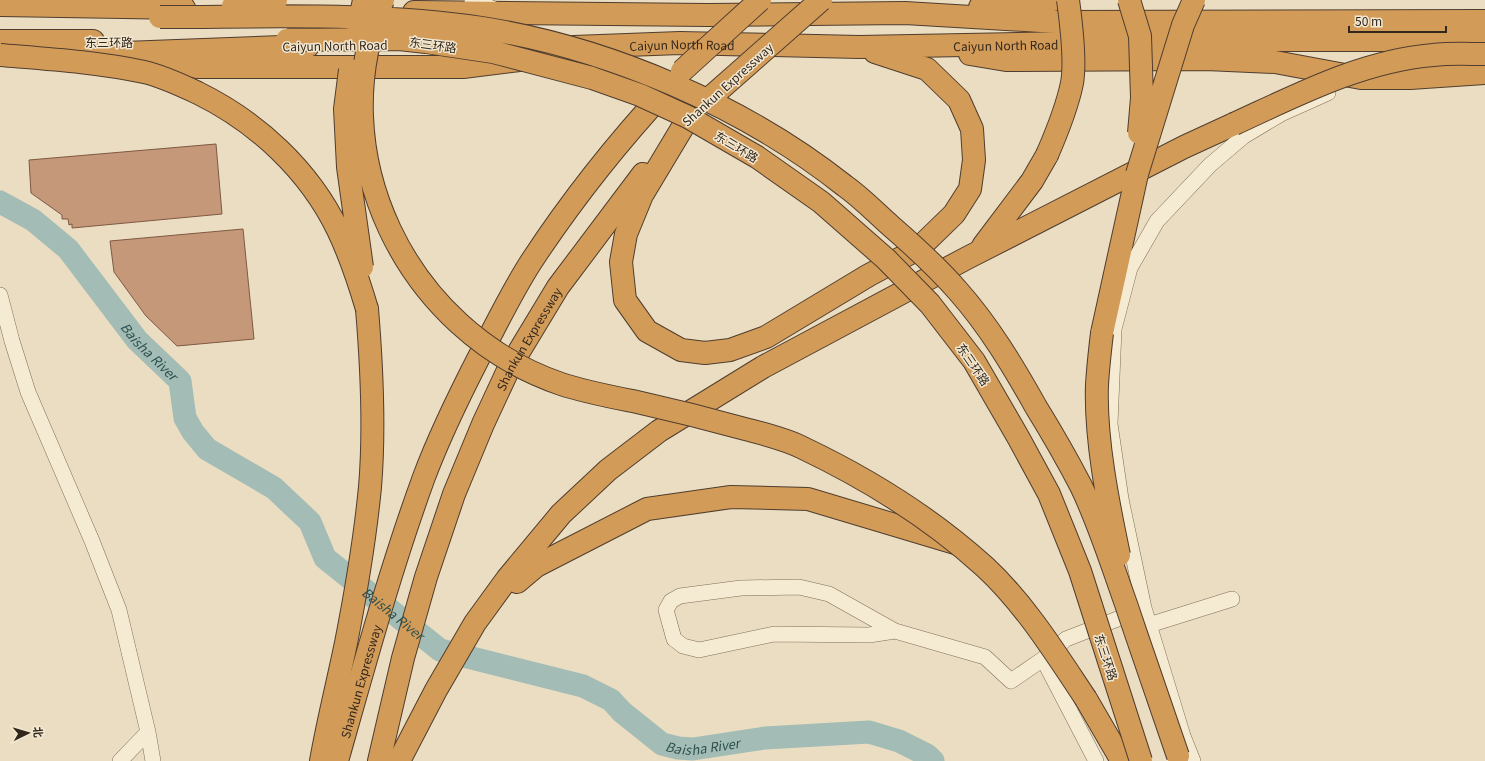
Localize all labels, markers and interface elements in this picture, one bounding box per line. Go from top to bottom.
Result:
scale bar [1349,8,1446,34]
text: 50 m [1355,12,1382,29]
street label: 东三环路 [408,32,458,56]
street label: 东三环路 [85,33,133,50]
street label: Caiyun North Road [629,34,735,53]
street label: Caiyun North Road [953,35,1059,54]
street label: Caiyun North Road [282,36,388,54]
street label: Shankun Expressway [678,38,777,129]
street label: 东三环路 [712,126,762,166]
street label: Shankun Expressway [491,283,565,393]
water label: Baisha River [117,318,184,385]
street label: 东三环路 [954,339,994,389]
water label: Baisha River [359,582,430,645]
street label: Shankun Expressway [335,622,384,740]
street label: 东三环路 [1091,632,1123,682]
north arrow [8,713,48,753]
text: 北 [31,726,47,738]
water label: Baisha River [664,732,743,759]

